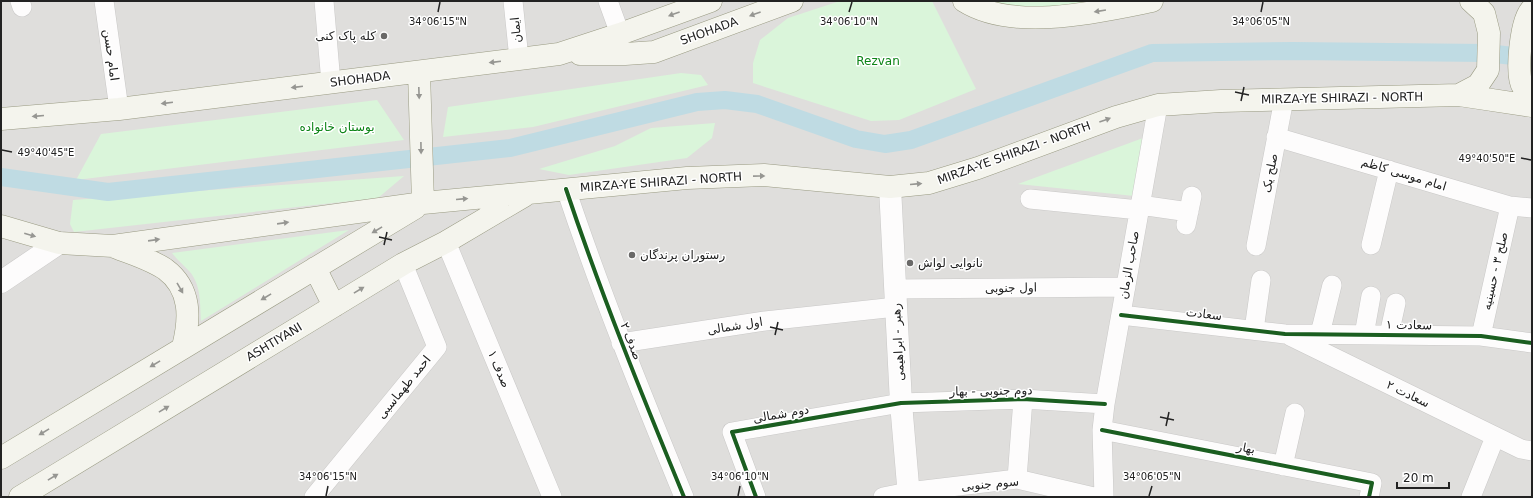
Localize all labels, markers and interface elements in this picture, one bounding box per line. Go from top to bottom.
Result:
one-way arrow [1094,8,1106,14]
one-way arrow [668,12,680,18]
one-way arrow [749,12,761,18]
street label: SHOHADA [678,14,741,48]
text: 34°06'15"N [409,16,467,27]
street label: ایمان [508,16,524,44]
text: 34°06'10"N [820,16,878,27]
text: 34°06'05"N [1232,16,1290,27]
street label: امام حسن [99,28,122,82]
place label: کله پاک کنی [315,29,376,43]
marker: کله پاک کنی [379,31,389,41]
park label: Rezvan [856,54,900,68]
one-way arrow [489,59,501,65]
street label: SHOHADA [329,68,392,90]
one-way arrow [290,84,303,90]
one-way arrow [416,87,423,99]
street label: MIRZA-YE SHIRAZI - NORTH [1261,90,1423,106]
one-way arrow [161,100,174,106]
one-way arrow [32,112,44,119]
one-way arrow [1100,117,1112,123]
street label: MIRZA-YE SHIRAZI - NORTH [935,119,1093,187]
park label: بوستان خانواده [299,120,375,135]
one-way arrow [418,142,424,155]
text: 49°40'45"E [18,147,74,158]
street label: صلح یک [1259,152,1281,194]
text: 49°40'50"E [1459,153,1515,164]
street label: امام موسی کاظم [1360,154,1448,195]
street label: MIRZA-YE SHIRAZI - NORTH [580,169,742,195]
one-way arrow [753,173,766,179]
one-way arrow [910,181,922,188]
one-way arrow [456,196,468,203]
one-way arrow [277,219,289,226]
one-way arrow [371,227,383,234]
street label: صاحب الزمان [1116,230,1143,301]
street label: صلح ۳ - حسینیه [1479,231,1511,311]
one-way arrow [24,232,36,238]
one-way arrow [148,237,160,243]
place label: رستوران پرندگان [640,248,725,263]
marker: رستوران پرندگان [627,250,637,260]
place label: نانوایی لواش [918,256,983,271]
marker: نانوایی لواش [905,258,915,268]
street label: اول جنوبی [985,281,1037,296]
one-way arrow [177,282,184,294]
one-way arrow [353,287,365,294]
one-way arrow [260,294,272,301]
street label: رهبر - ابراهیمی [889,303,908,381]
street label: سعادت [1185,305,1223,323]
street label: اول شمالی [706,315,764,338]
street label: سعادت ۱ [1386,318,1432,332]
street label: ASHTIYANI [243,320,305,364]
street label: صدف ۲ [617,320,645,362]
street label: صدف ۱ [485,348,513,390]
street label: احمد طهماسبی [374,353,434,421]
one-way arrow [149,361,161,368]
street label: سعادت ۲ [1384,378,1432,410]
street label: دوم جنوبی - بهار [948,383,1033,400]
street label: دوم شمالی [752,402,810,427]
one-way arrow [159,405,169,413]
one-way arrow [39,428,49,436]
street label: بهار [1234,439,1256,458]
scale bar [1397,464,1449,490]
text: 34°06'15"N [299,471,357,482]
text: 34°06'10"N [711,471,769,482]
text: 34°06'05"N [1123,471,1181,482]
text: 20 m [1403,471,1434,485]
one-way arrow [47,473,59,480]
street label: سوم جنوبی [960,474,1020,495]

